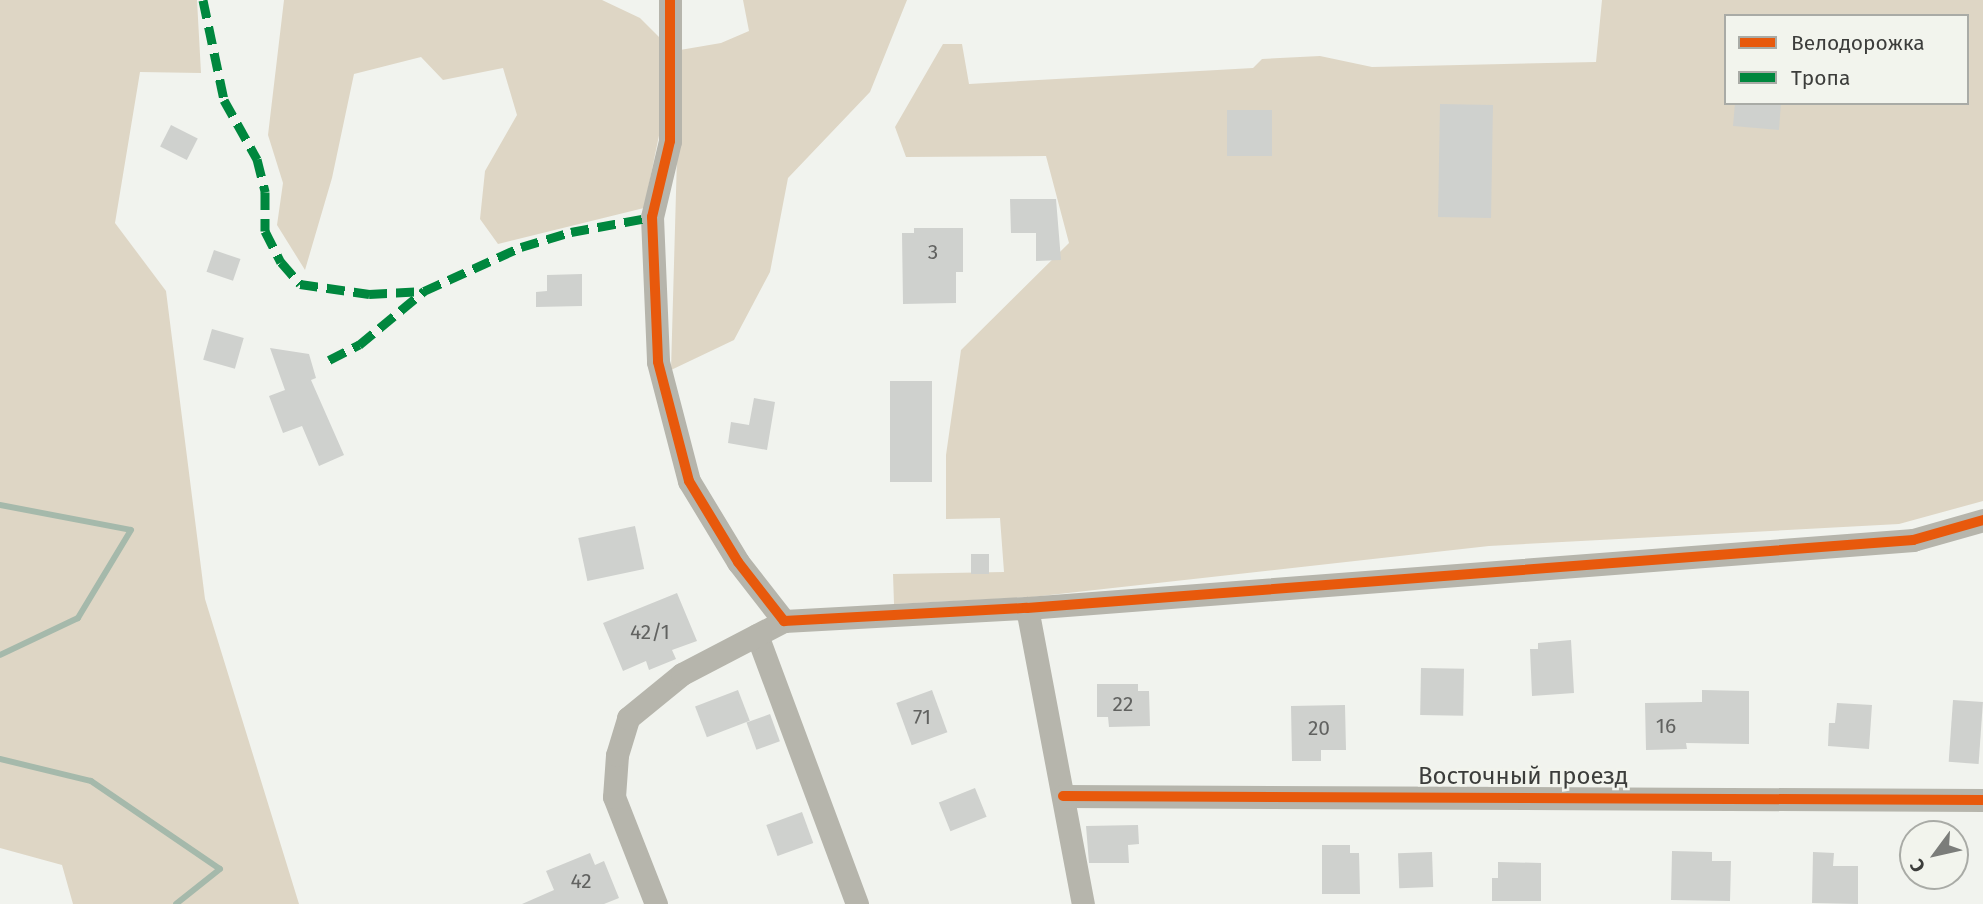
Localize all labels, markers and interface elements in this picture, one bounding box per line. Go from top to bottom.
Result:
legend [1724,14,1969,105]
text: Велодорожка [1791,30,1925,56]
text: Тропа [1791,65,1850,91]
house number: 3 [928,239,938,265]
house number: 42/1 [630,619,670,645]
house number: 22 [1113,691,1133,717]
house number: 71 [913,704,931,730]
house number: 16 [1656,713,1676,739]
house number: 20 [1308,715,1330,741]
street label: Восточный проезд [1418,763,1628,791]
north arrow [1899,820,1969,890]
text: С [1905,855,1930,876]
house number: 42 [570,868,592,894]

